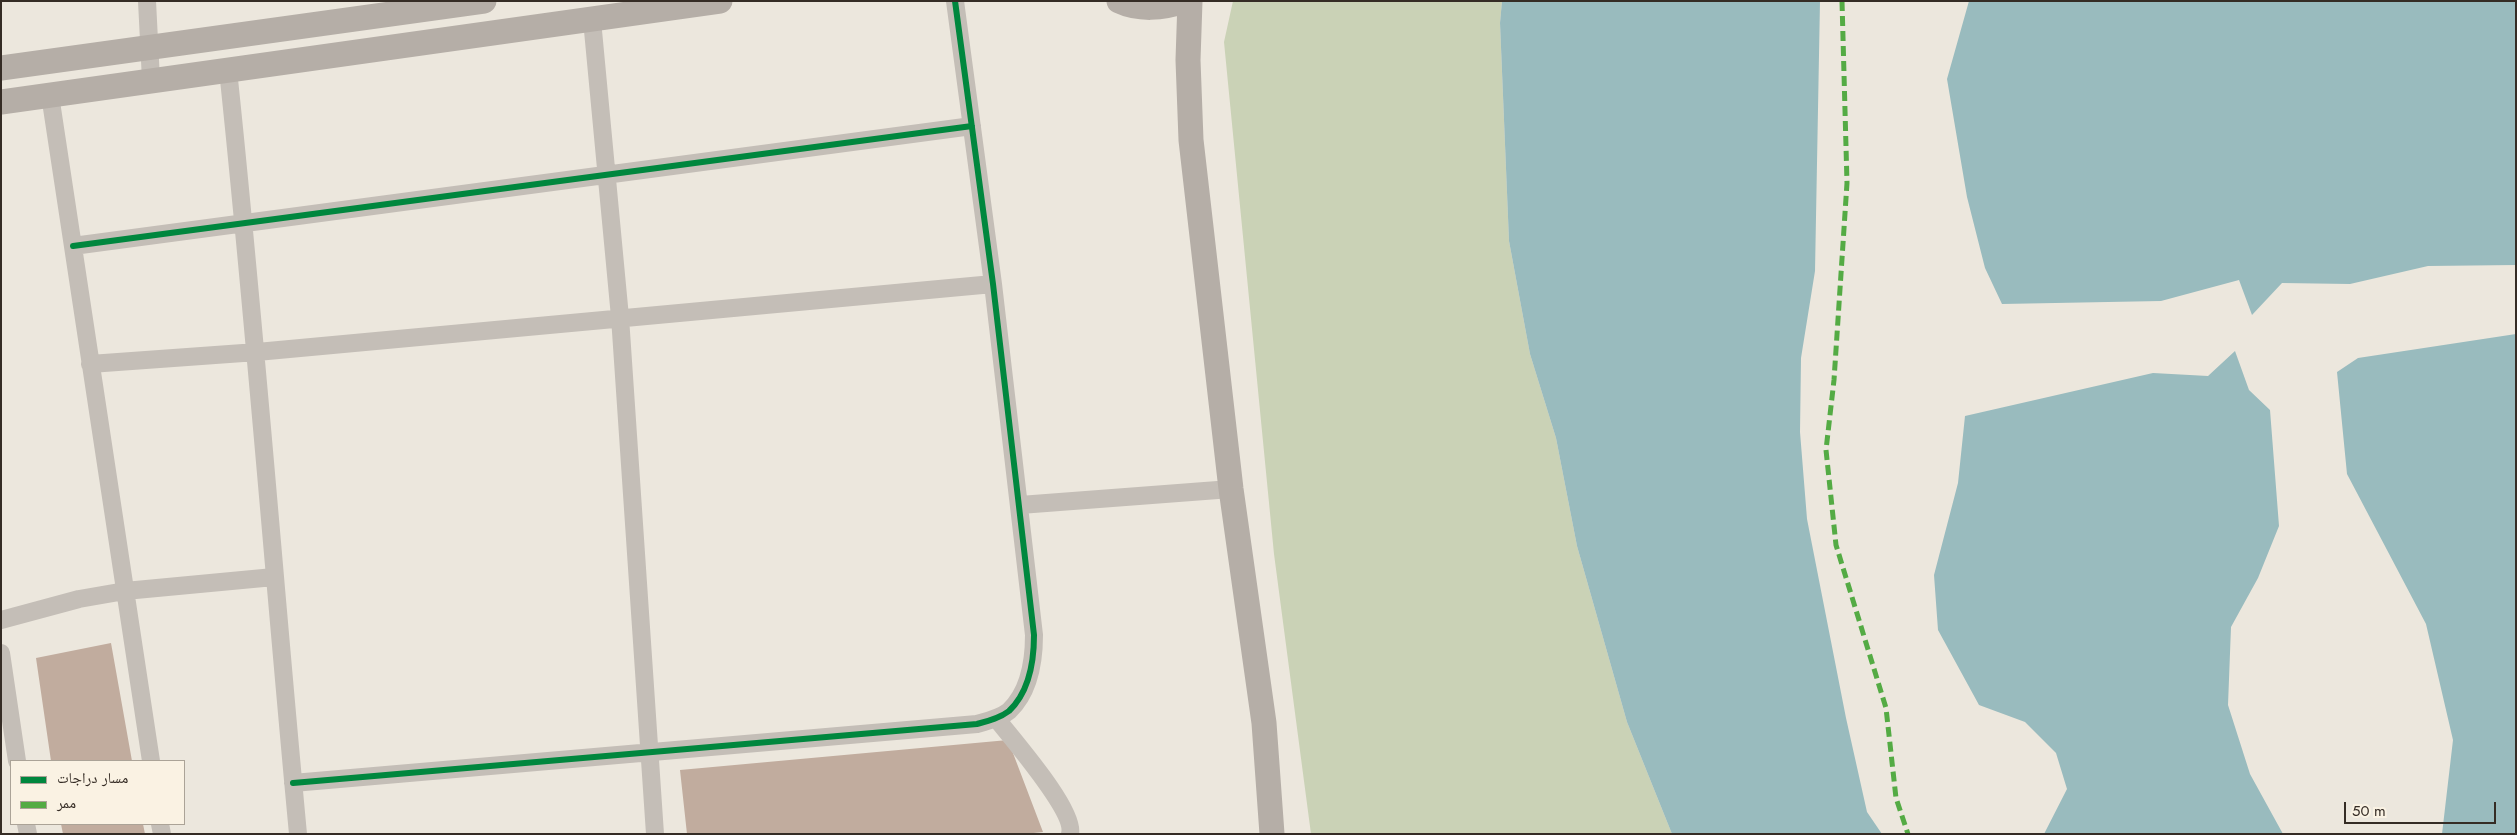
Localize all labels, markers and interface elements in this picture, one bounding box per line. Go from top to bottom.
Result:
legend [10,760,185,825]
text: مسار دراجات [57,767,128,789]
text: ممر [57,792,76,814]
scale bar [2347,792,2500,824]
text: 50 m [2352,800,2386,822]

